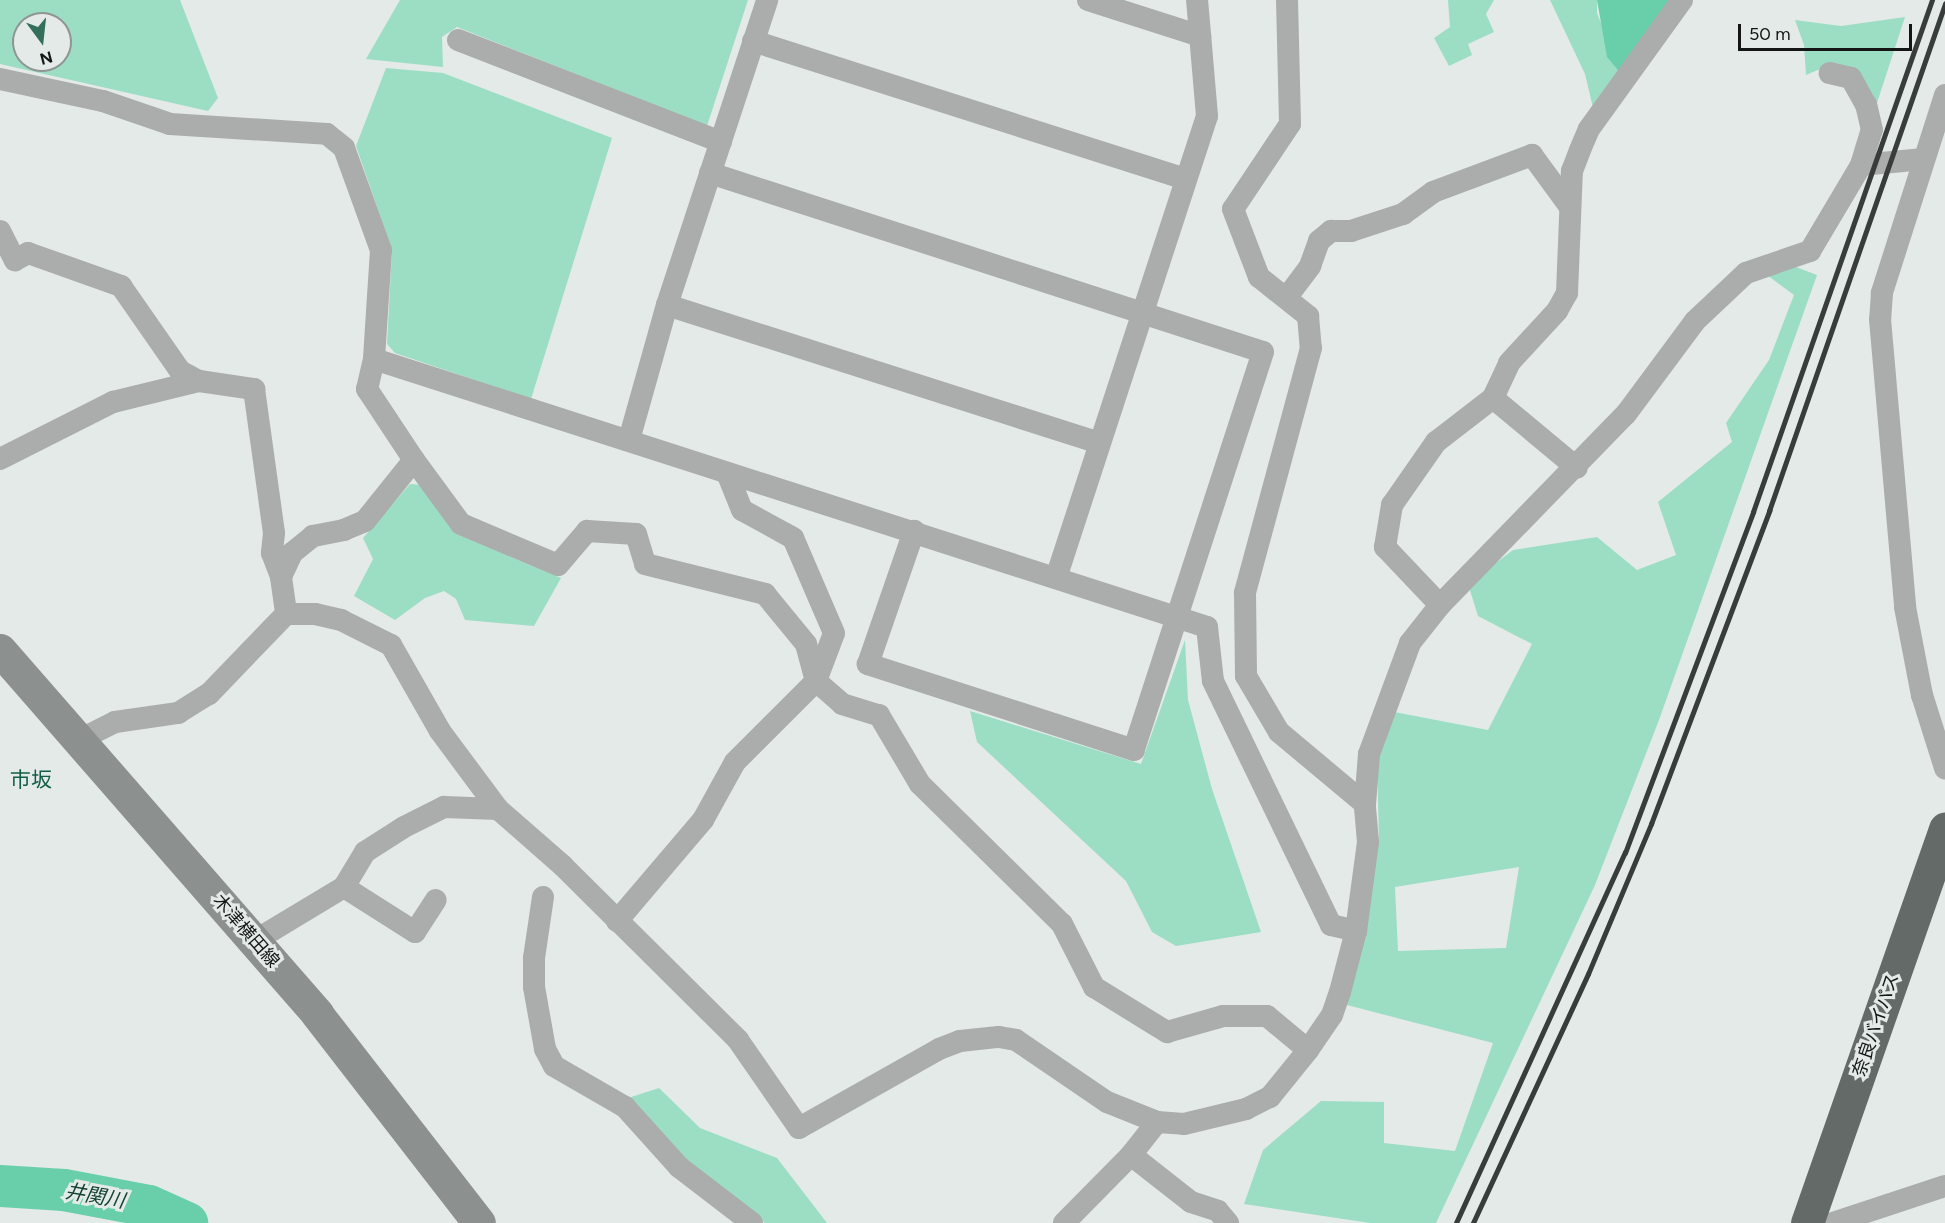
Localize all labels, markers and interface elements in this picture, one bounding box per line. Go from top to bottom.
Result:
north arrow [12,12,72,72]
scale bar [1741,12,1915,50]
text: 50 m [1749,23,1791,45]
text: N [38,47,55,69]
district label: 市坂 [10,767,52,793]
street label: 木津横田線 [208,890,284,972]
street label: 奈良バイパス [1848,970,1904,1080]
water label: 井関川 [63,1179,127,1213]

